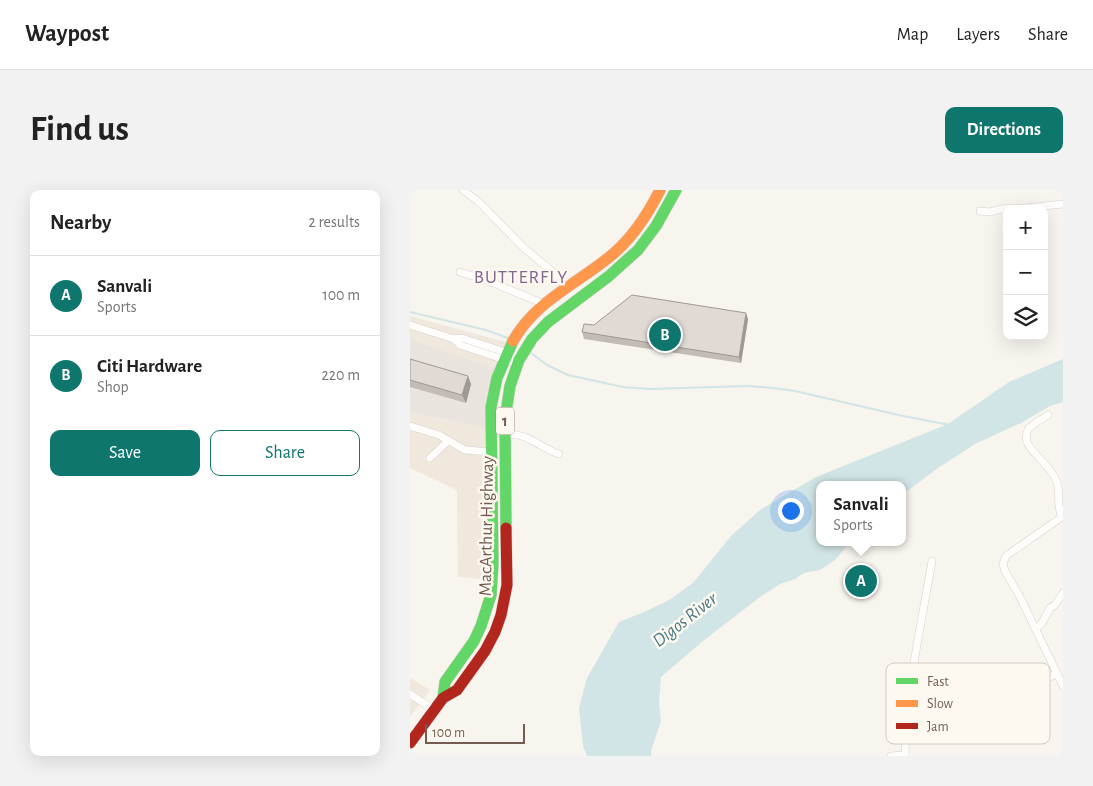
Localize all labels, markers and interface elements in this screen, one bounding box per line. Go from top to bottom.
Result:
text: Waypost [25,22,109,46]
text: Map [897,26,928,44]
text: Layers [956,26,1000,44]
text: Share [1028,26,1068,44]
button: Directions [945,107,1063,153]
text: Find us [30,112,129,147]
map controls [1003,205,1048,340]
button: + [1003,205,1048,250]
text: Nearby [50,212,111,233]
text: 2 results [308,214,360,230]
button: − [1003,250,1048,295]
district label: BUTTERFLY [474,268,568,287]
text: Sanvali [97,277,152,296]
text: A [61,287,71,303]
text: 100 m [322,287,360,303]
button: layers [1003,295,1048,340]
text: Sports [97,299,137,315]
pin: B [649,316,681,354]
text: Citi Hardware [97,357,202,376]
text: B [61,367,71,383]
text: 220 m [322,367,360,383]
text: Shop [97,379,129,395]
road number: 1 [496,408,514,435]
button: Save [50,430,200,476]
button: Share [210,430,360,476]
street label: MacArthur Highway [477,455,497,596]
popup [816,481,906,546]
text: Sanvali [833,495,889,514]
your location [778,498,804,524]
text: Sports [833,517,873,533]
pin: A [845,562,877,600]
water label: Digos River [649,589,721,651]
legend [886,663,1050,744]
text: Fast [927,675,949,689]
text: Slow [927,697,954,711]
text: Jam [927,720,949,734]
scale bar [425,721,525,744]
text: 100 m [432,726,465,740]

